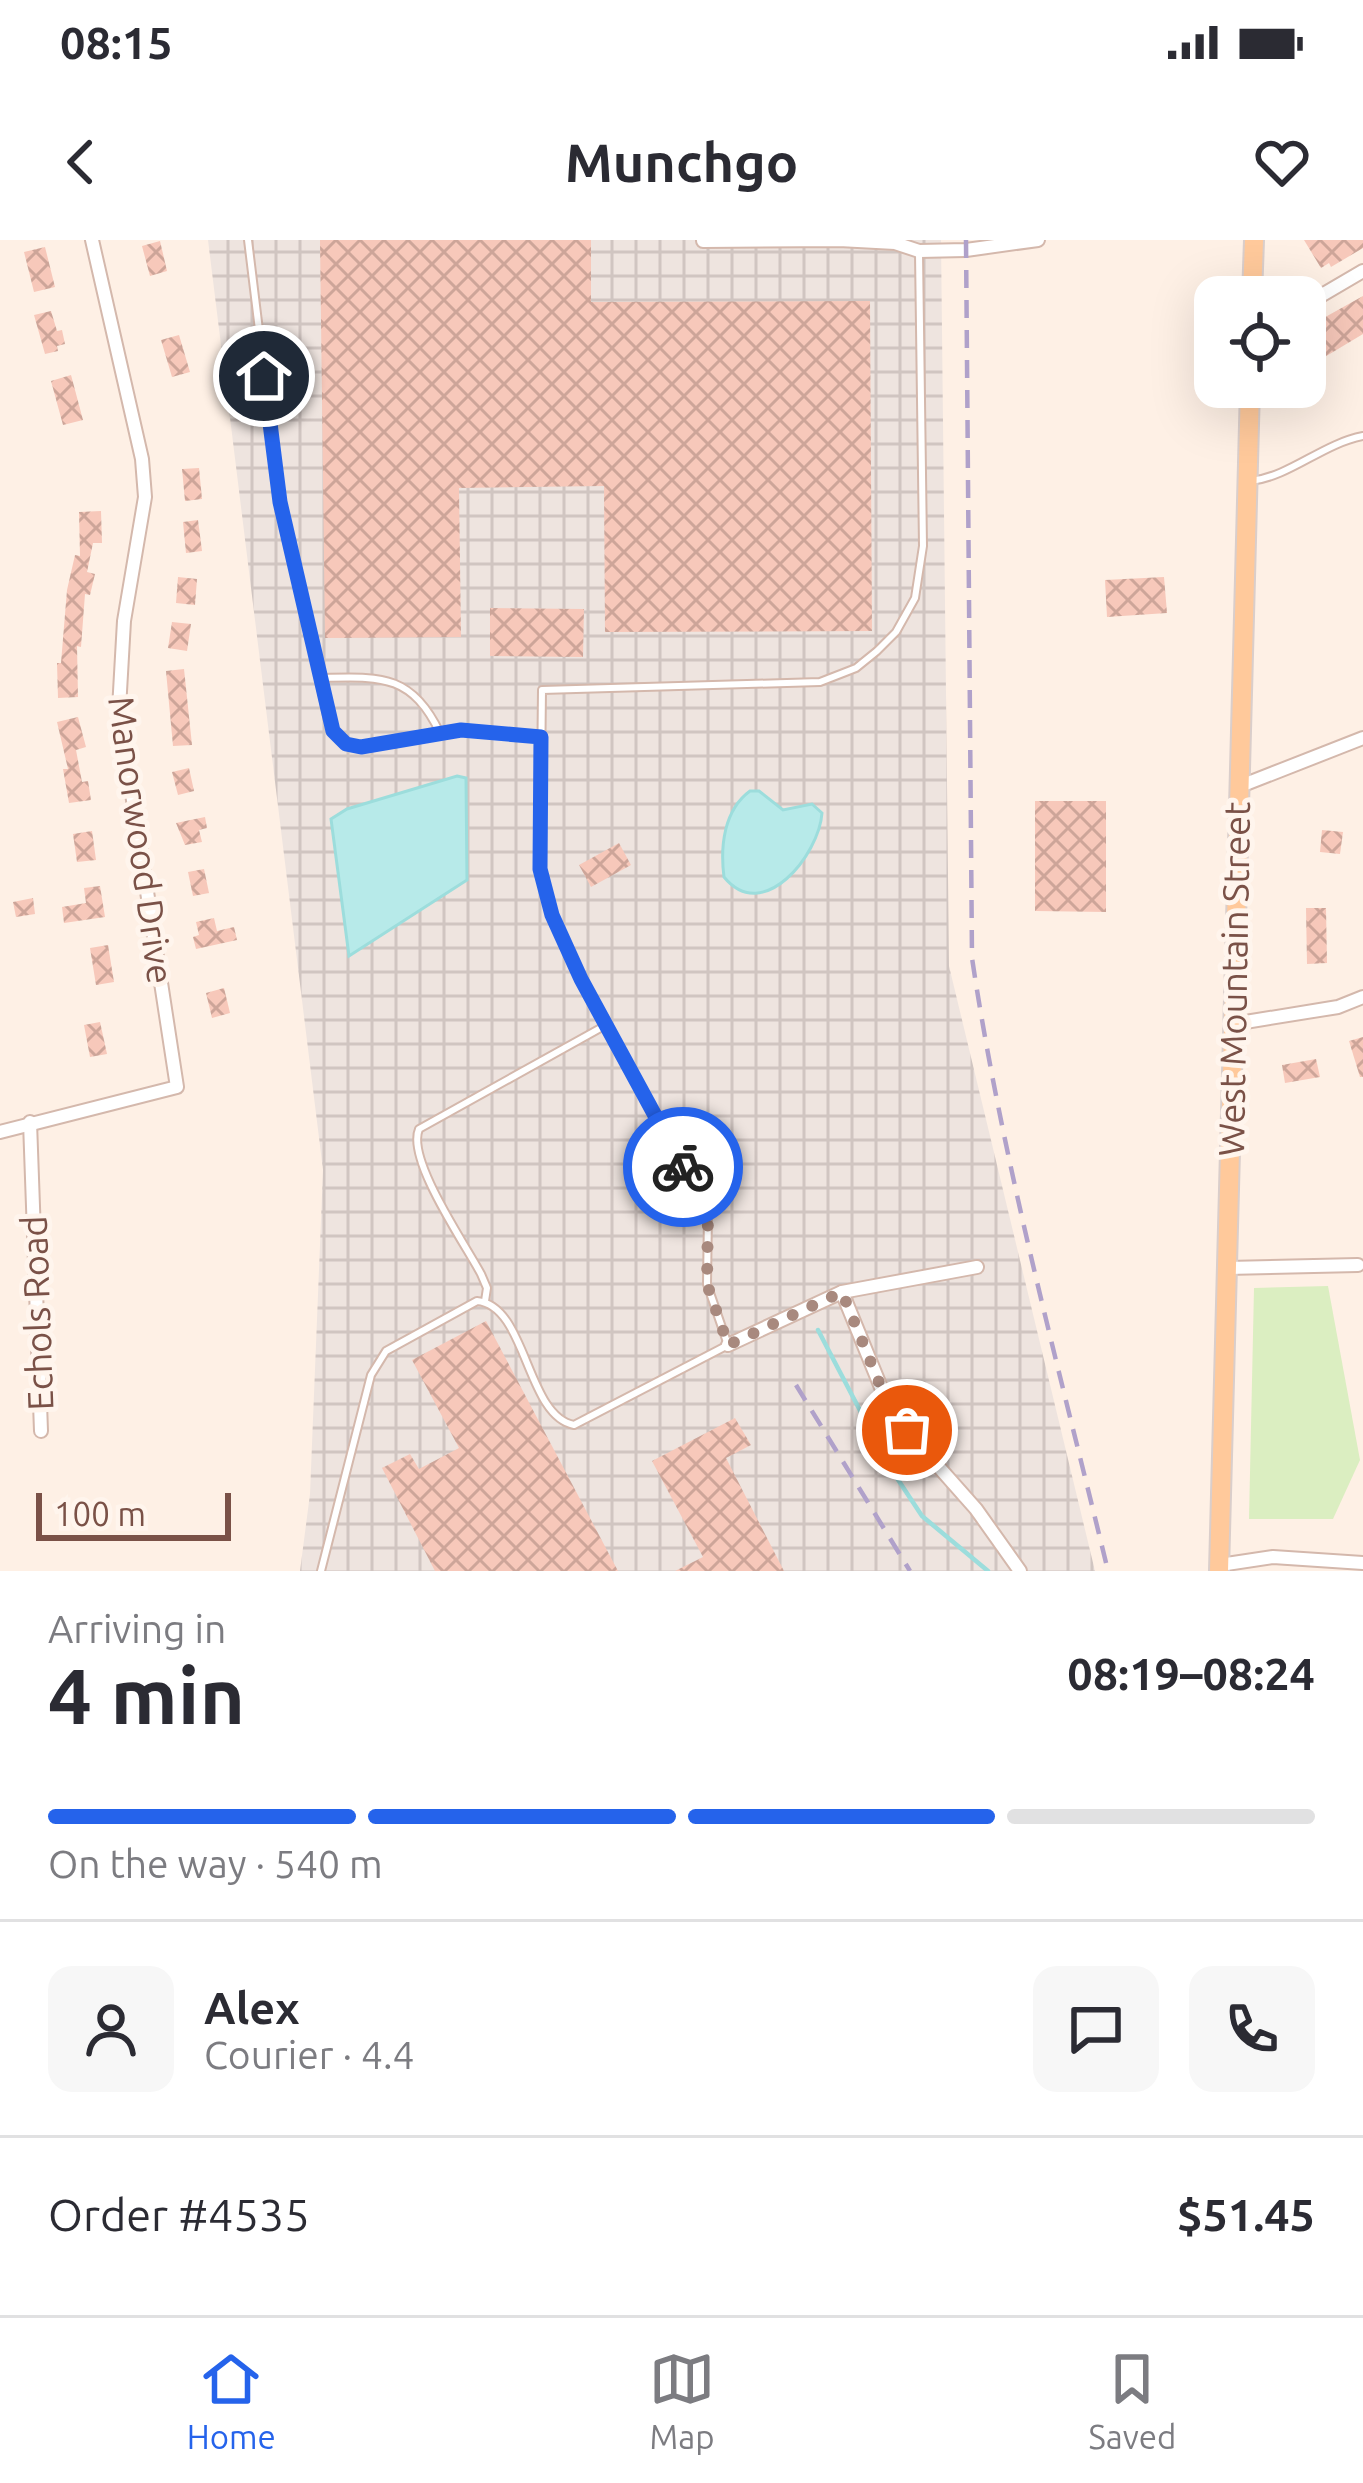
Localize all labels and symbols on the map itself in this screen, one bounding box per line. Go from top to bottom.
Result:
pin [213,325,315,427]
street label: Manorwood Drive [101,693,182,986]
street label: West Mountain Street [1210,801,1257,1157]
courier [623,1107,743,1227]
street label: Echols Road [13,1215,60,1411]
pin [856,1379,958,1481]
scale bar [36,1487,231,1540]

